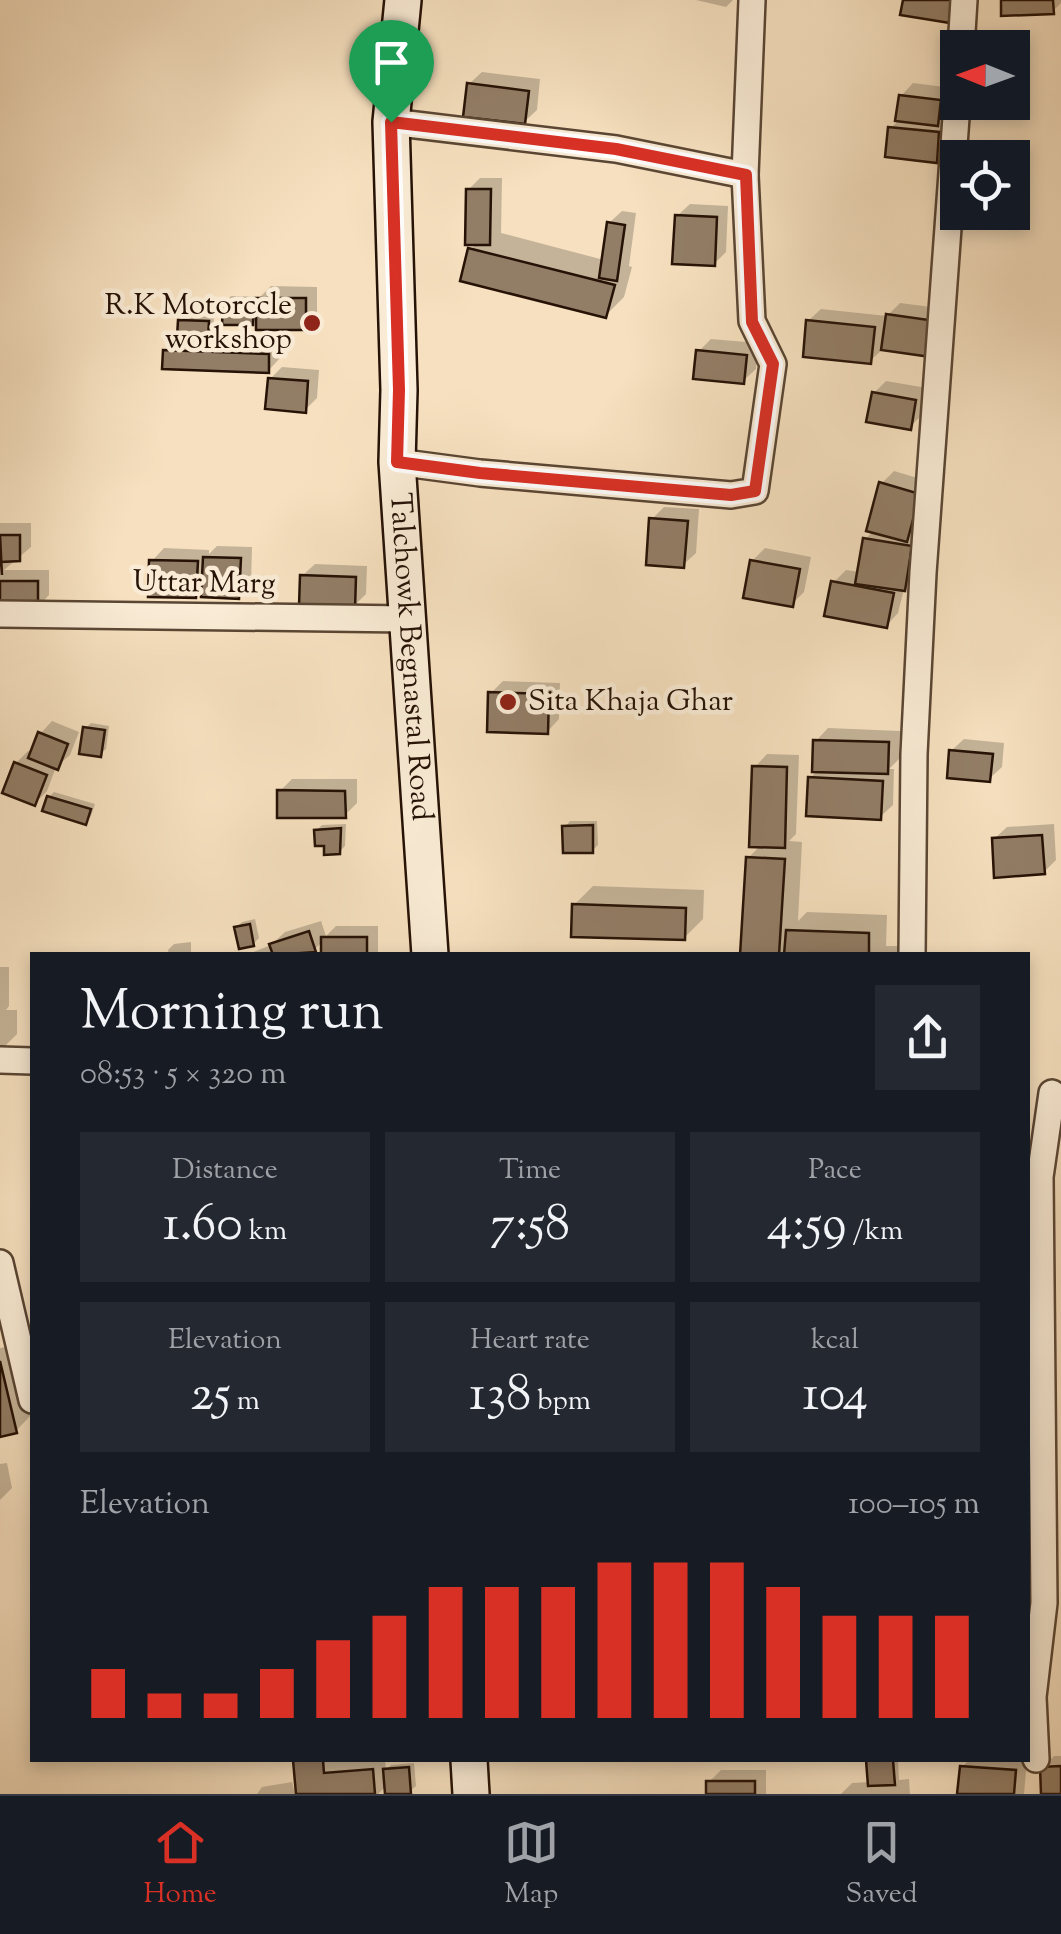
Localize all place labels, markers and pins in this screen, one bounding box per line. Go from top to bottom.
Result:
pin [349,20,434,123]
place label: R.K Motorccle workshop [104,285,292,362]
marker: R.K Motorccle workshop [301,312,323,334]
place label: Sita Khaja Ghar [528,681,733,724]
marker: Sita Khaja Ghar [497,691,519,713]

